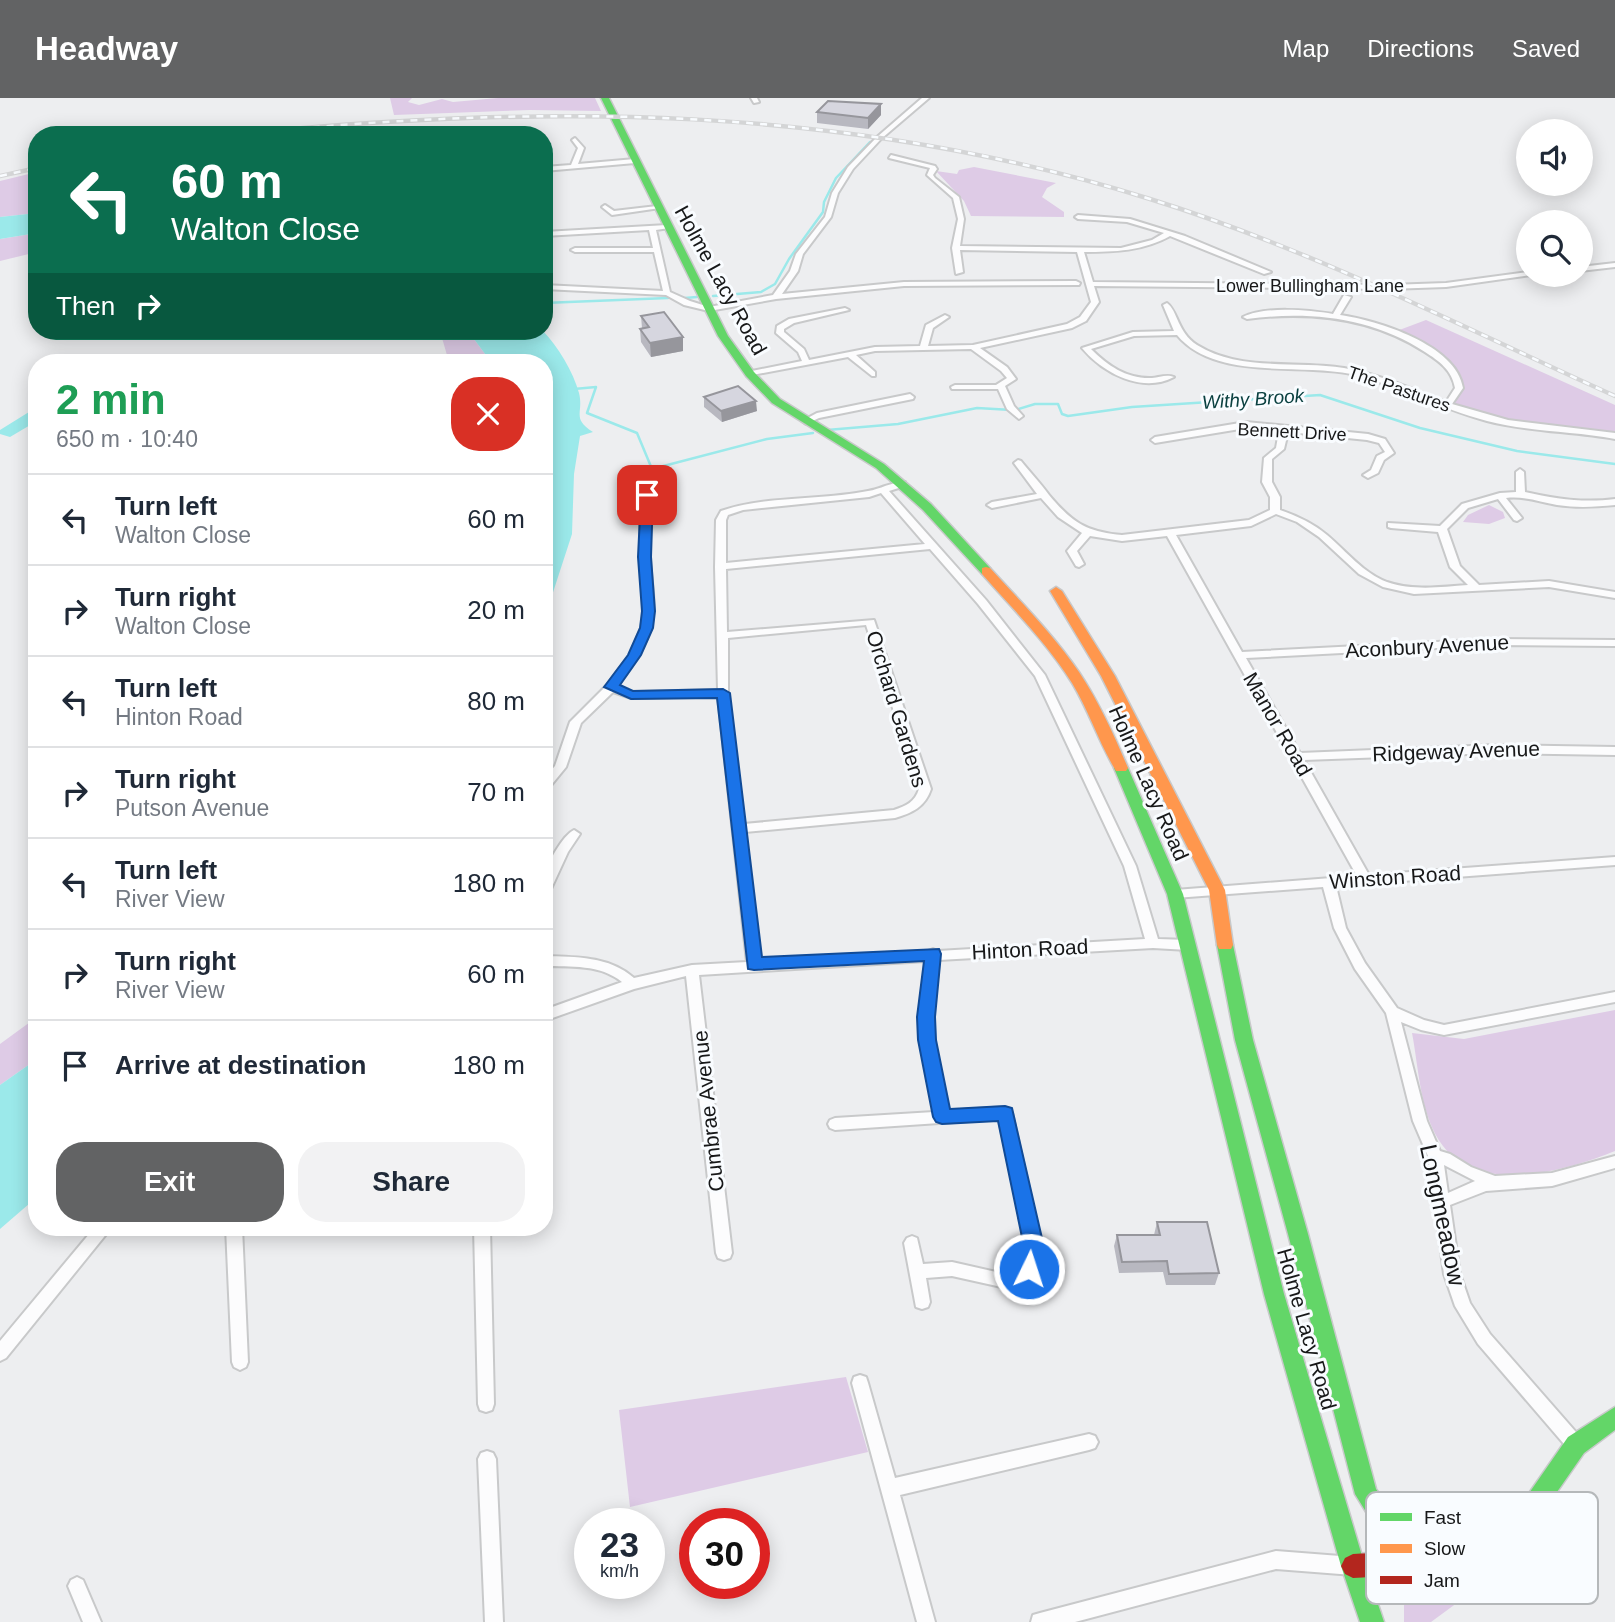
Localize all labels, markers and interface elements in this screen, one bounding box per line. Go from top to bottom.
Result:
text: Headway [35,30,178,67]
text: Map [1283,35,1329,62]
text: Directions [1367,35,1474,62]
text: Saved [1512,35,1580,62]
map controls [1516,119,1593,287]
button: sound [1516,119,1593,196]
icon: left [56,154,147,245]
text: 60 m [171,154,283,208]
street label: Holme Lacy Road [670,201,772,359]
button: search [1516,210,1593,287]
text: Walton Close [171,211,360,247]
street label: Lower Bullingham Lane [1216,276,1404,296]
icon: right [129,287,167,325]
text: Then [56,291,115,321]
street label: The Pastures [1345,362,1453,416]
text: 2 min [56,376,166,423]
button: close [451,377,525,451]
water label: Withy Brook [1201,385,1306,413]
street label: Bennett Drive [1237,419,1347,445]
text: 650 m · 10:40 [56,426,198,452]
pin [617,465,677,525]
icon: arrive [628,476,666,514]
text: Turn left [115,491,217,521]
icon: left [56,501,94,539]
text: 60 m [467,504,525,534]
text: Walton Close [115,522,251,548]
text: Turn right [115,582,236,612]
icon: right [56,592,94,630]
text: 20 m [467,595,525,625]
text: Walton Close [115,613,251,639]
street label: Orchard Gardens [862,628,932,790]
street label: Aconbury Avenue [1344,630,1510,662]
street label: Manor Road [1239,668,1317,780]
text: Turn left [115,673,217,703]
icon: left [56,683,94,721]
text: 80 m [467,686,525,716]
street label: Holme Lacy Road [1105,702,1193,864]
text: Hinton Road [115,704,243,730]
street label: Ridgeway Avenue [1372,737,1540,765]
text: Turn right [115,764,236,794]
icon: right [56,774,94,812]
text: 70 m [467,777,525,807]
text: Putson Avenue [115,795,269,821]
text: Turn left [115,855,217,885]
street label: Winston Road [1328,861,1462,893]
icon: left [56,865,94,903]
text: 180 m [453,868,525,898]
text: River View [115,886,225,912]
street label: Hinton Road [971,934,1089,964]
text: Turn right [115,946,236,976]
icon: right [56,956,94,994]
text: 60 m [467,959,525,989]
text: River View [115,977,225,1003]
street label: Cumbrae Avenue [688,1029,728,1193]
icon: arrive [56,1047,94,1085]
text: Arrive at destination [115,1050,366,1080]
text: 180 m [453,1050,525,1080]
button: Exit [56,1142,284,1222]
button: Share [298,1142,525,1222]
street label: Longmeadow [1415,1142,1471,1289]
position arrow [992,1232,1066,1306]
street label: Holme Lacy Road [1273,1246,1341,1412]
legend [1366,1492,1598,1604]
text: Fast [1424,1507,1462,1528]
speed limit sign: 30 [679,1508,770,1599]
text: 23 [600,1525,639,1564]
text: Slow [1424,1538,1465,1559]
text: km/h [600,1561,639,1581]
text: Jam [1424,1570,1460,1591]

